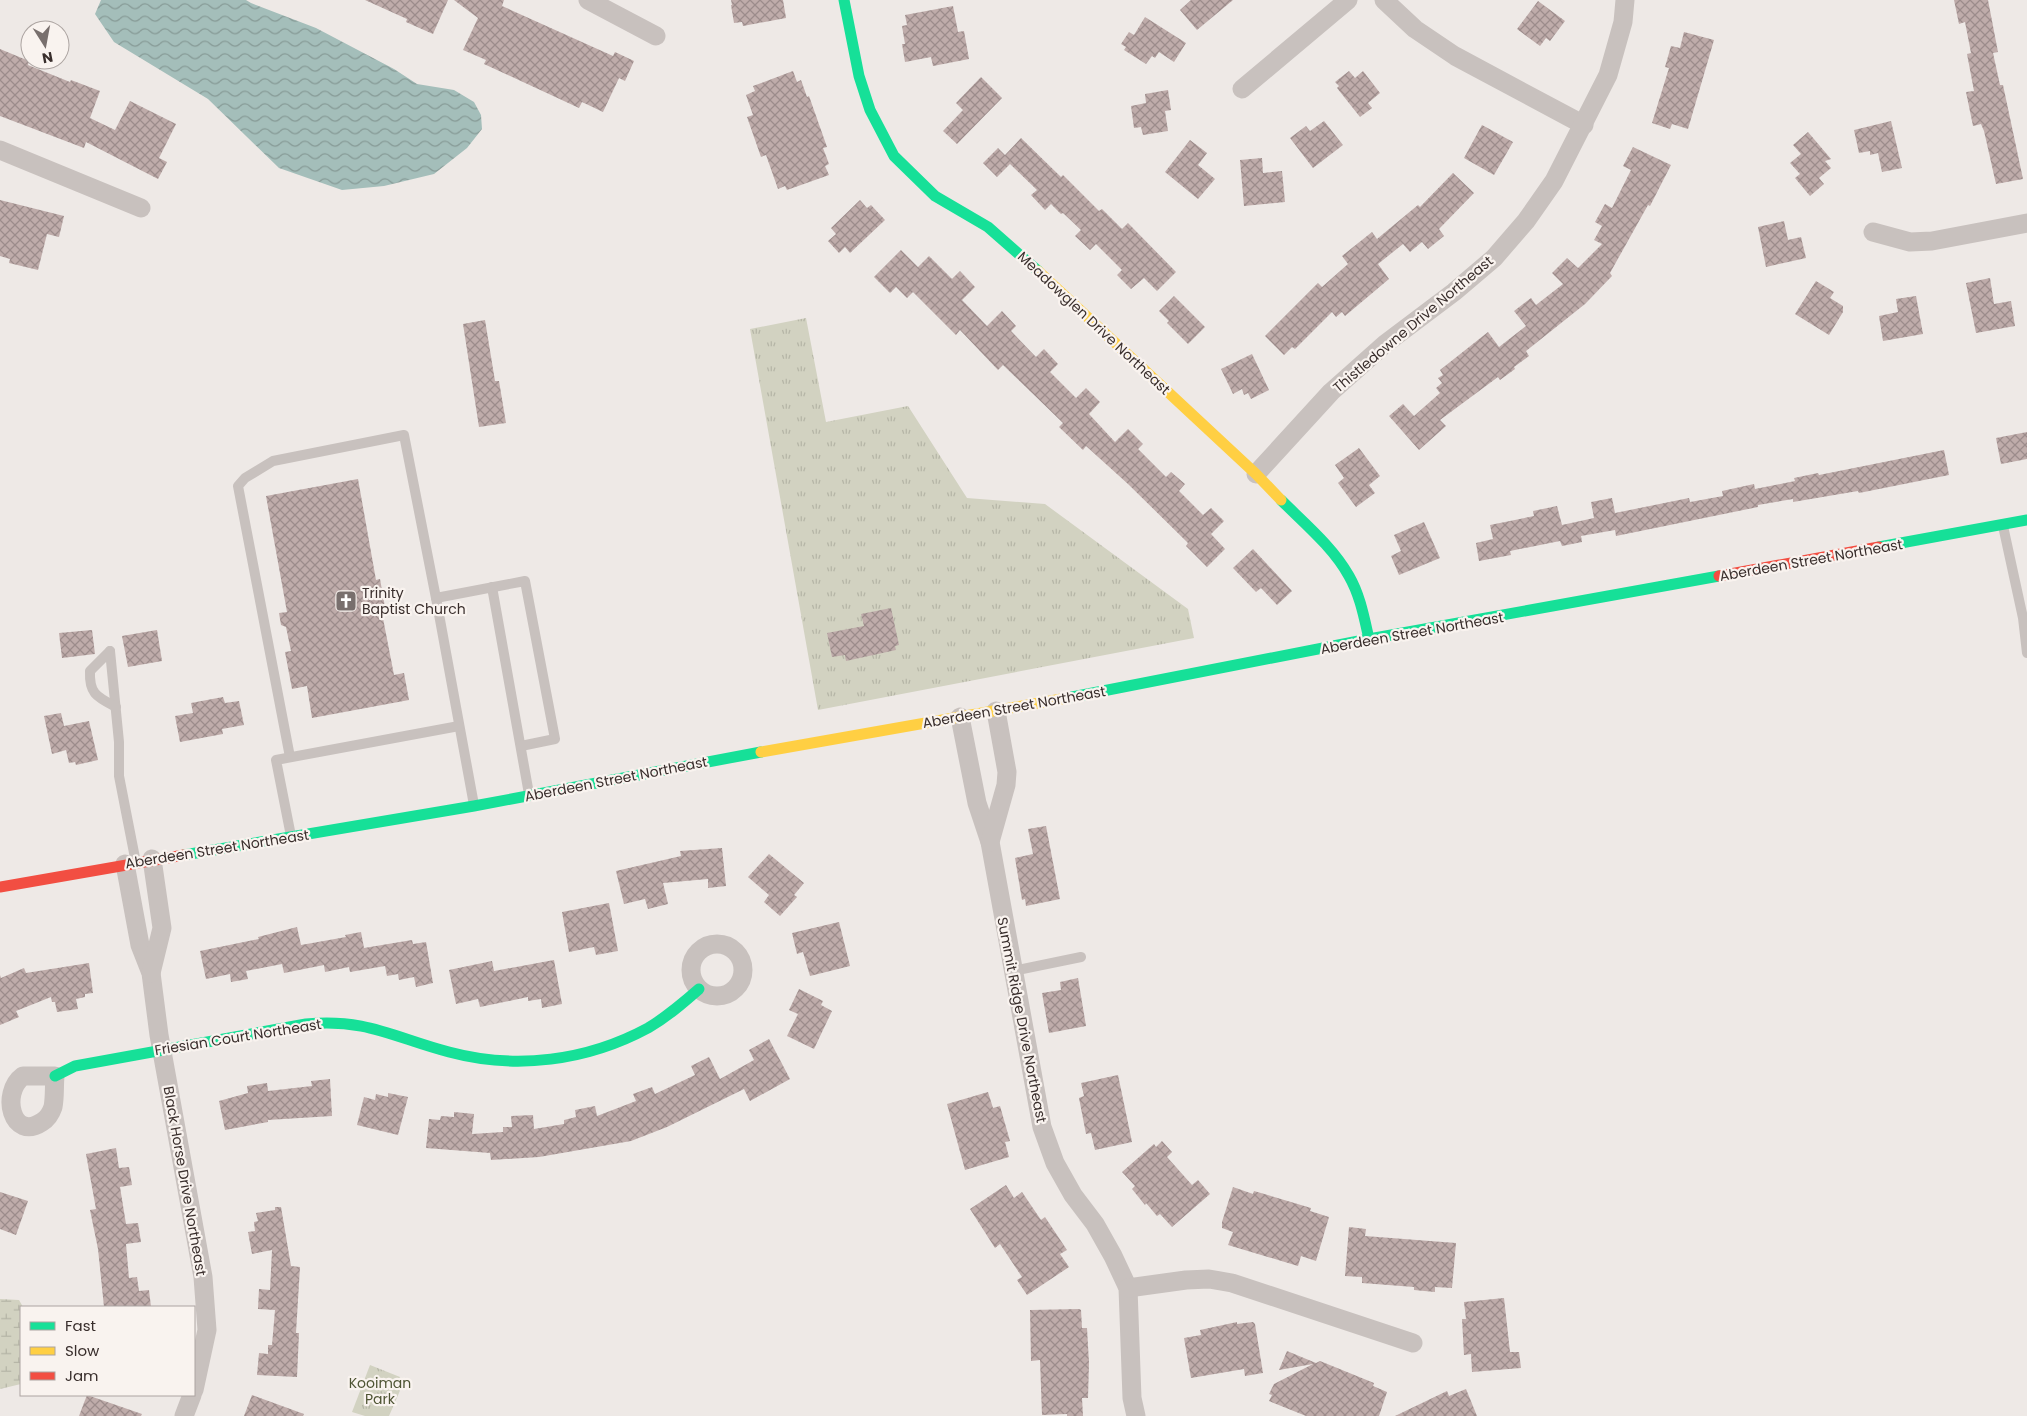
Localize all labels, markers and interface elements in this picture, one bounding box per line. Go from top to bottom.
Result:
north arrow [20,20,70,70]
text: N [40,47,55,69]
street label: Meadowglen Drive Northeast [1013,247,1175,399]
street label: Thistledowne Drive Northeast [1329,251,1497,397]
street label: Aberdeen Street Northeast [1718,534,1904,586]
place label: Trinity Baptist Church [362,583,466,619]
church icon: Trinity Baptist Church [334,589,358,613]
street label: Aberdeen Street Northeast [1319,607,1505,659]
street label: Aberdeen Street Northeast [921,681,1107,733]
street label: Aberdeen Street Northeast [523,751,709,807]
street label: Aberdeen Street Northeast [124,825,310,873]
street label: Summit Ridge Drive Northeast [992,915,1052,1125]
street label: Friesian Court Northeast [153,1014,323,1060]
street label: Black Horse Drive Northeast [158,1085,212,1277]
legend [20,1306,195,1396]
text: Fast [65,1315,96,1336]
text: Slow [65,1340,100,1361]
text: Jam [65,1365,99,1386]
park label: Kooiman Park [349,1373,411,1409]

